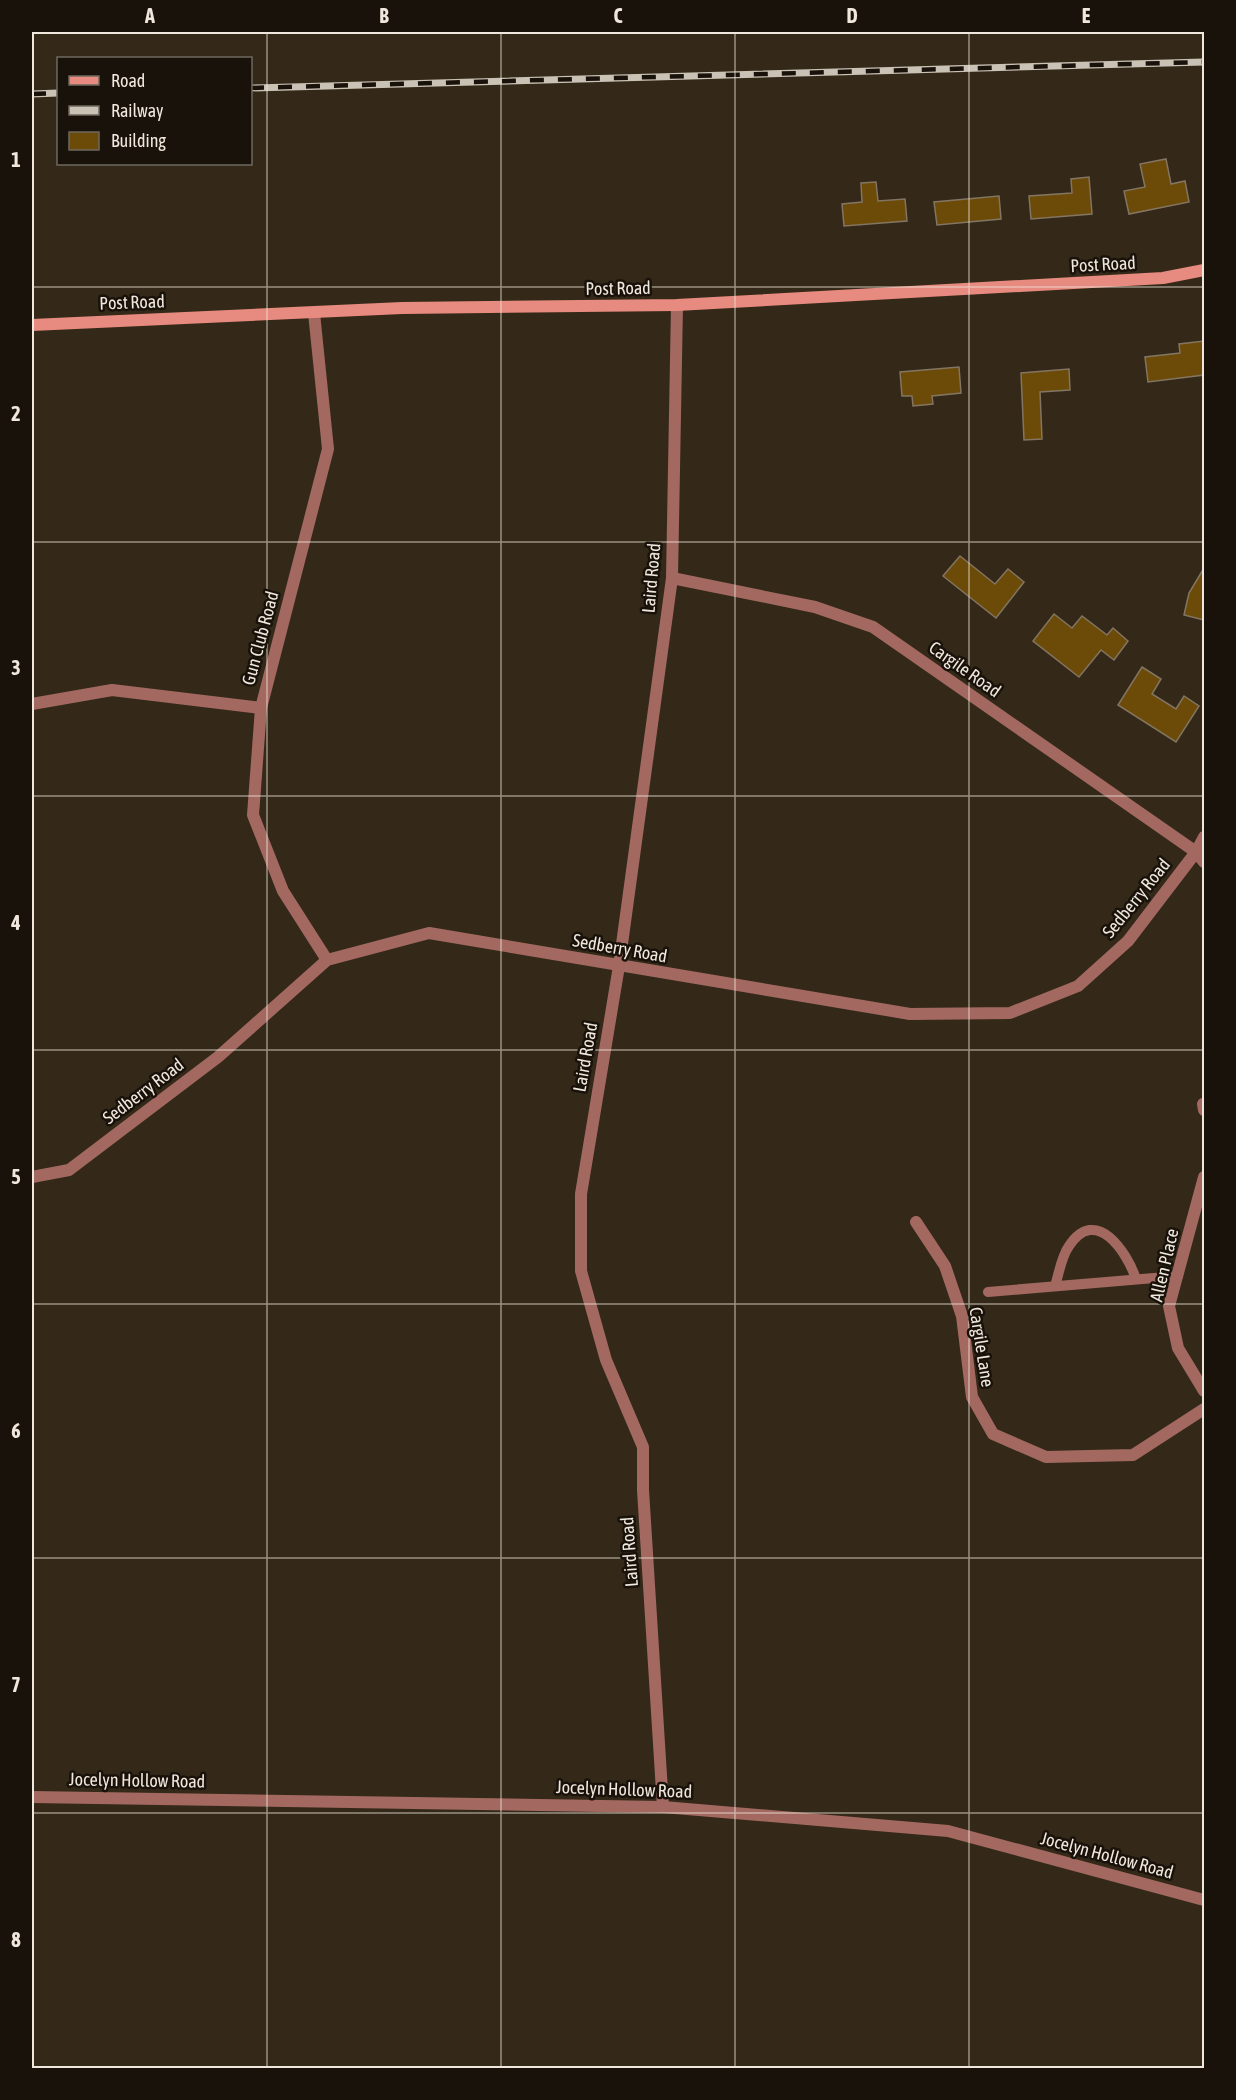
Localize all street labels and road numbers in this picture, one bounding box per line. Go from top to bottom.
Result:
street label: Post Road [1070,252,1136,276]
street label: Post Road [585,277,651,299]
street label: Post Road [99,290,165,314]
street label: Laird Road [637,542,665,614]
street label: Gun Club Road [237,589,283,687]
street label: Cargile Road [925,637,1005,701]
street label: Sedberry Road [1098,854,1174,942]
street label: Sedberry Road [571,929,669,967]
street label: Laird Road [569,1021,601,1093]
street label: Sedberry Road [98,1054,188,1128]
street label: Allen Place [1145,1226,1183,1304]
street label: Cargile Lane [965,1306,999,1388]
street label: Laird Road [616,1516,642,1588]
street label: Jocelyn Hollow Road [69,1768,205,1792]
street label: Jocelyn Hollow Road [555,1776,693,1802]
street label: Jocelyn Hollow Road [1038,1827,1176,1883]

